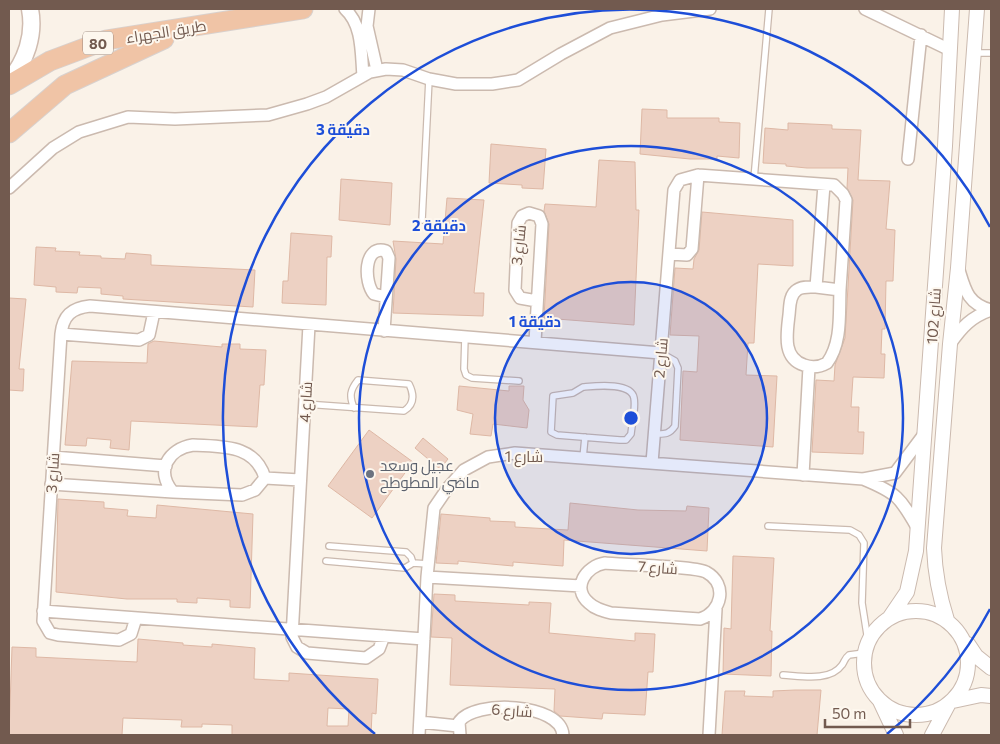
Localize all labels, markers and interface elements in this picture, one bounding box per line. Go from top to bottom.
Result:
street label: طريق الجهراء [125,16,208,48]
road number: 80 [83,32,113,54]
text: 3 دقيقة [316,120,370,138]
text: 2 دقيقة [412,216,466,234]
street label: شارع 3 [507,224,532,266]
street label: شارع 102 [922,287,947,345]
text: 1 دقيقة [509,312,561,330]
street label: شارع 2 [649,337,674,379]
street label: شارع 4 [295,381,318,423]
centre of rings [622,409,640,427]
street label: شارع 1 [505,447,543,468]
street label: شارع 3 [42,452,65,494]
place label: عجيل وسعد ماضي المطوطح [380,456,480,495]
marker: عجيل وسعد ماضي المطوطح [364,468,376,480]
street label: شارع 7 [637,557,679,580]
scale bar [825,696,910,728]
street label: شارع 6 [491,700,533,723]
text: 50 m [832,704,866,722]

